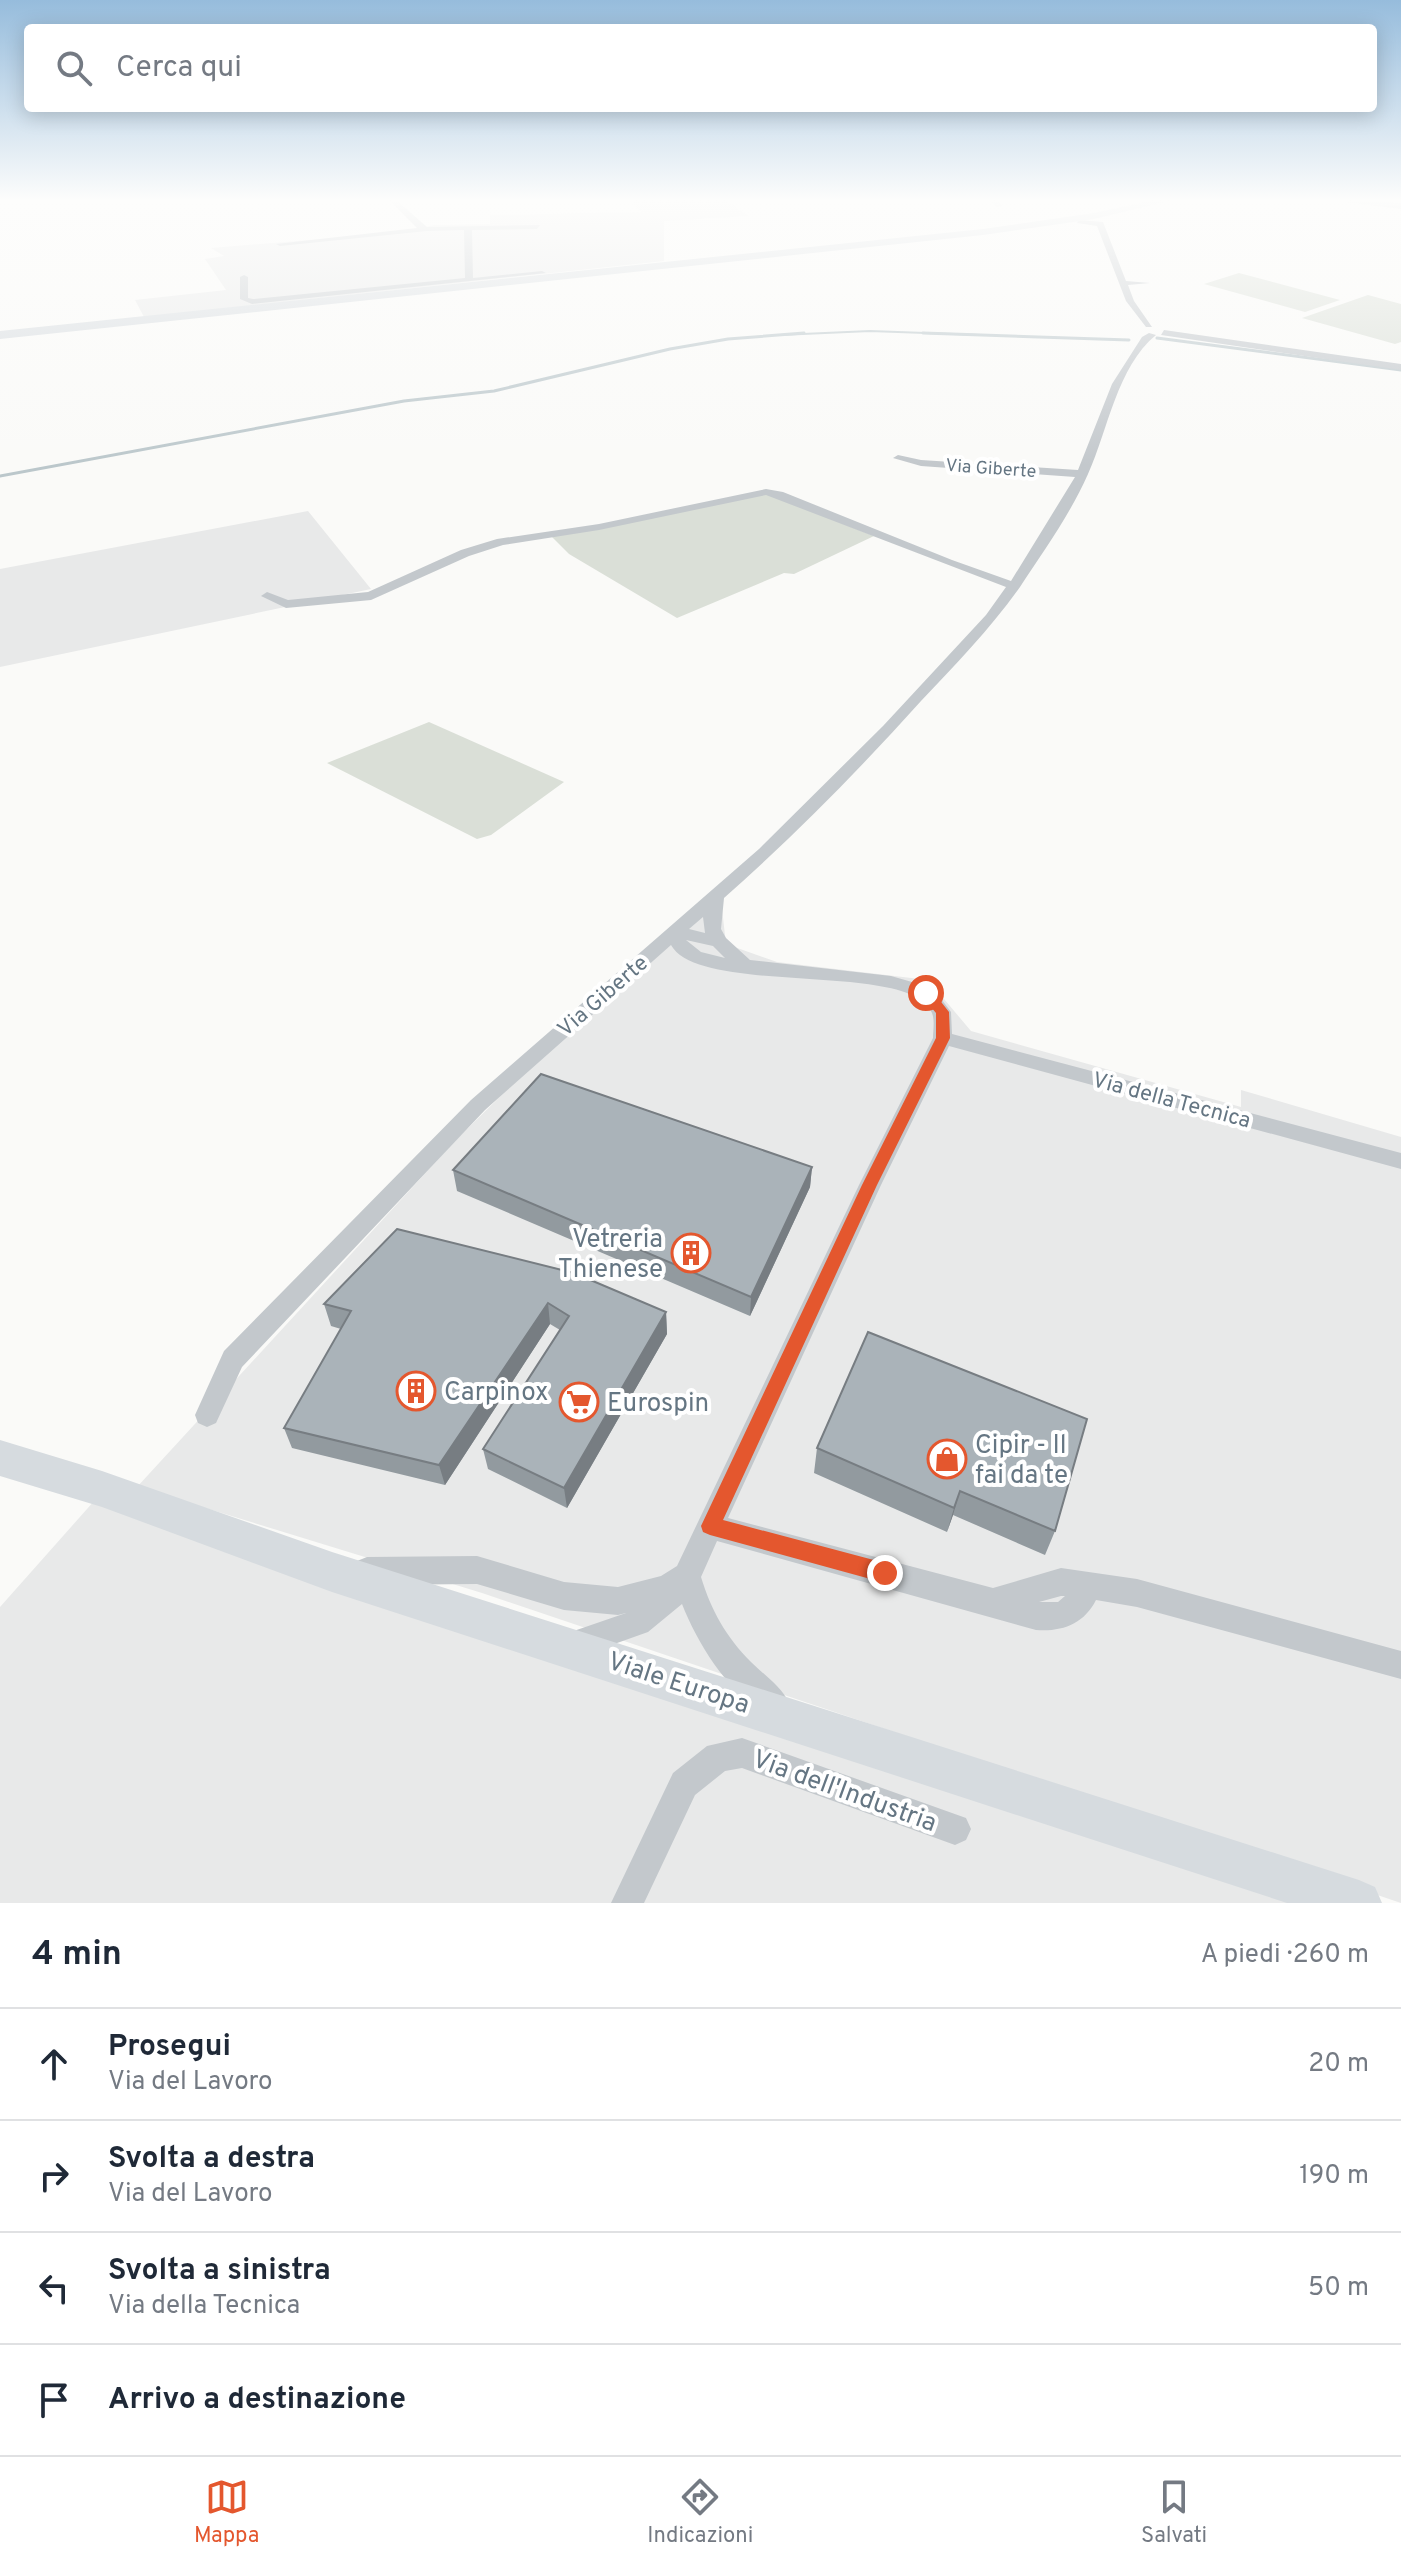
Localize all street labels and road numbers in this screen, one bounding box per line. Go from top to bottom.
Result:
street label: Via Giberte [945,455,1037,484]
street label: Via Giberte [553,950,654,1043]
street label: Via della Tecnica [1089,1067,1253,1136]
street label: Viale Europa [603,1646,753,1723]
street label: Via dell'Industria [747,1744,941,1841]

